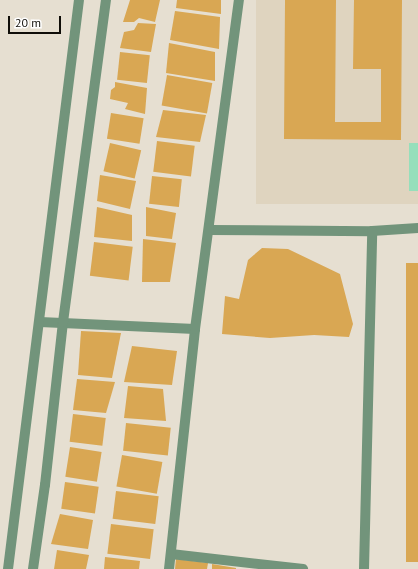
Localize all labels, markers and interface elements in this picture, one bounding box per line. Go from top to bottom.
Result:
scale bar [10,8,63,34]
text: 20 m [15,15,41,30]

